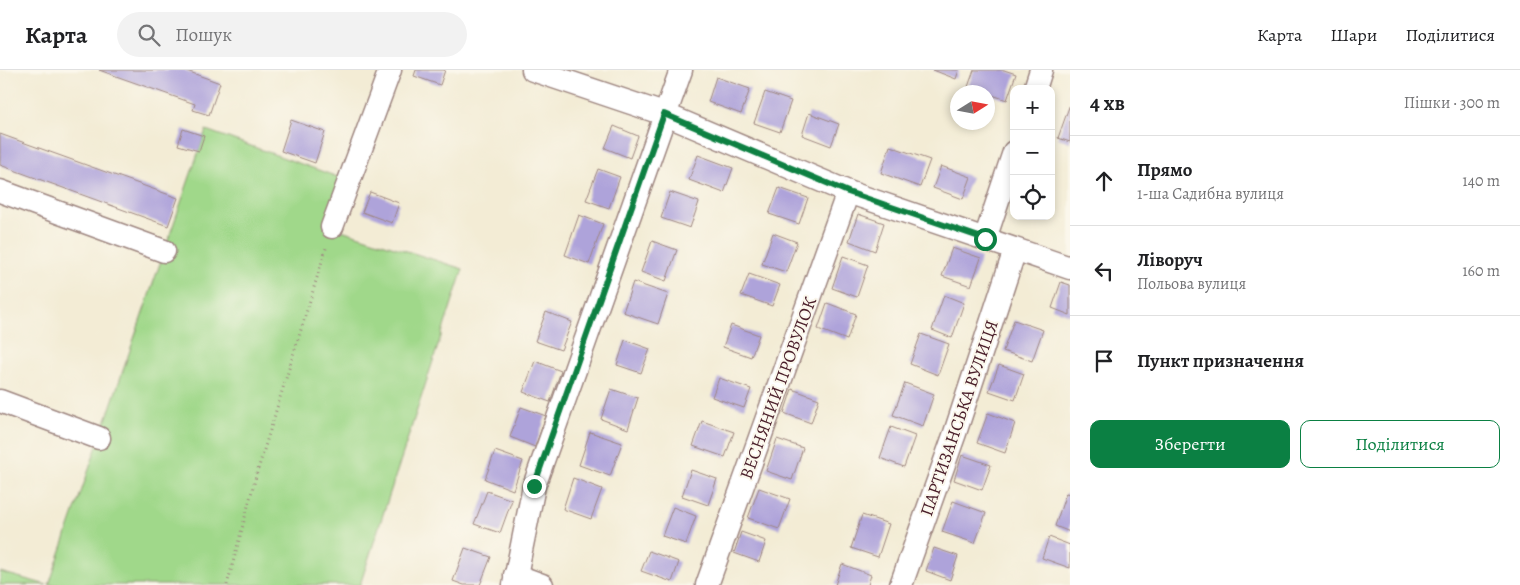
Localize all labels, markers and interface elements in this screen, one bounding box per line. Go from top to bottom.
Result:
search box [117,12,467,57]
text: Карта [25,19,87,51]
icon: search [135,21,163,49]
text: Пошук [175,22,232,48]
text: Карта [1257,23,1302,47]
text: Шари [1330,23,1377,47]
text: Поділитися [1405,23,1495,47]
north arrow [950,85,995,130]
map controls [1010,85,1055,220]
button: + [1010,85,1055,130]
text: 4 хв [1090,89,1125,117]
text: Пішки · 300 m [1404,92,1500,114]
button: − [1010,130,1055,175]
text: Прямо [1137,157,1192,183]
icon: ahead [1090,167,1118,195]
text: 140 m [1462,170,1500,192]
button: locate [1010,175,1055,220]
text: 1-ша Садибна вулиця [1137,183,1284,205]
route start [974,228,997,251]
text: Ліворуч [1137,247,1203,273]
icon: left [1090,257,1118,285]
text: 160 m [1462,260,1500,282]
text: Польова вулиця [1137,273,1246,295]
street label: ВЕСНЯНИЙ ПРОВУЛОК [734,293,822,482]
street label: ПАРТИЗАНСЬКА ВУЛИЦЯ [914,317,1004,519]
icon: arrive [1090,347,1118,375]
text: Пункт призначення [1137,348,1304,374]
button: Зберегти [1090,420,1290,468]
button: Поділитися [1300,420,1500,468]
route end [523,475,546,498]

